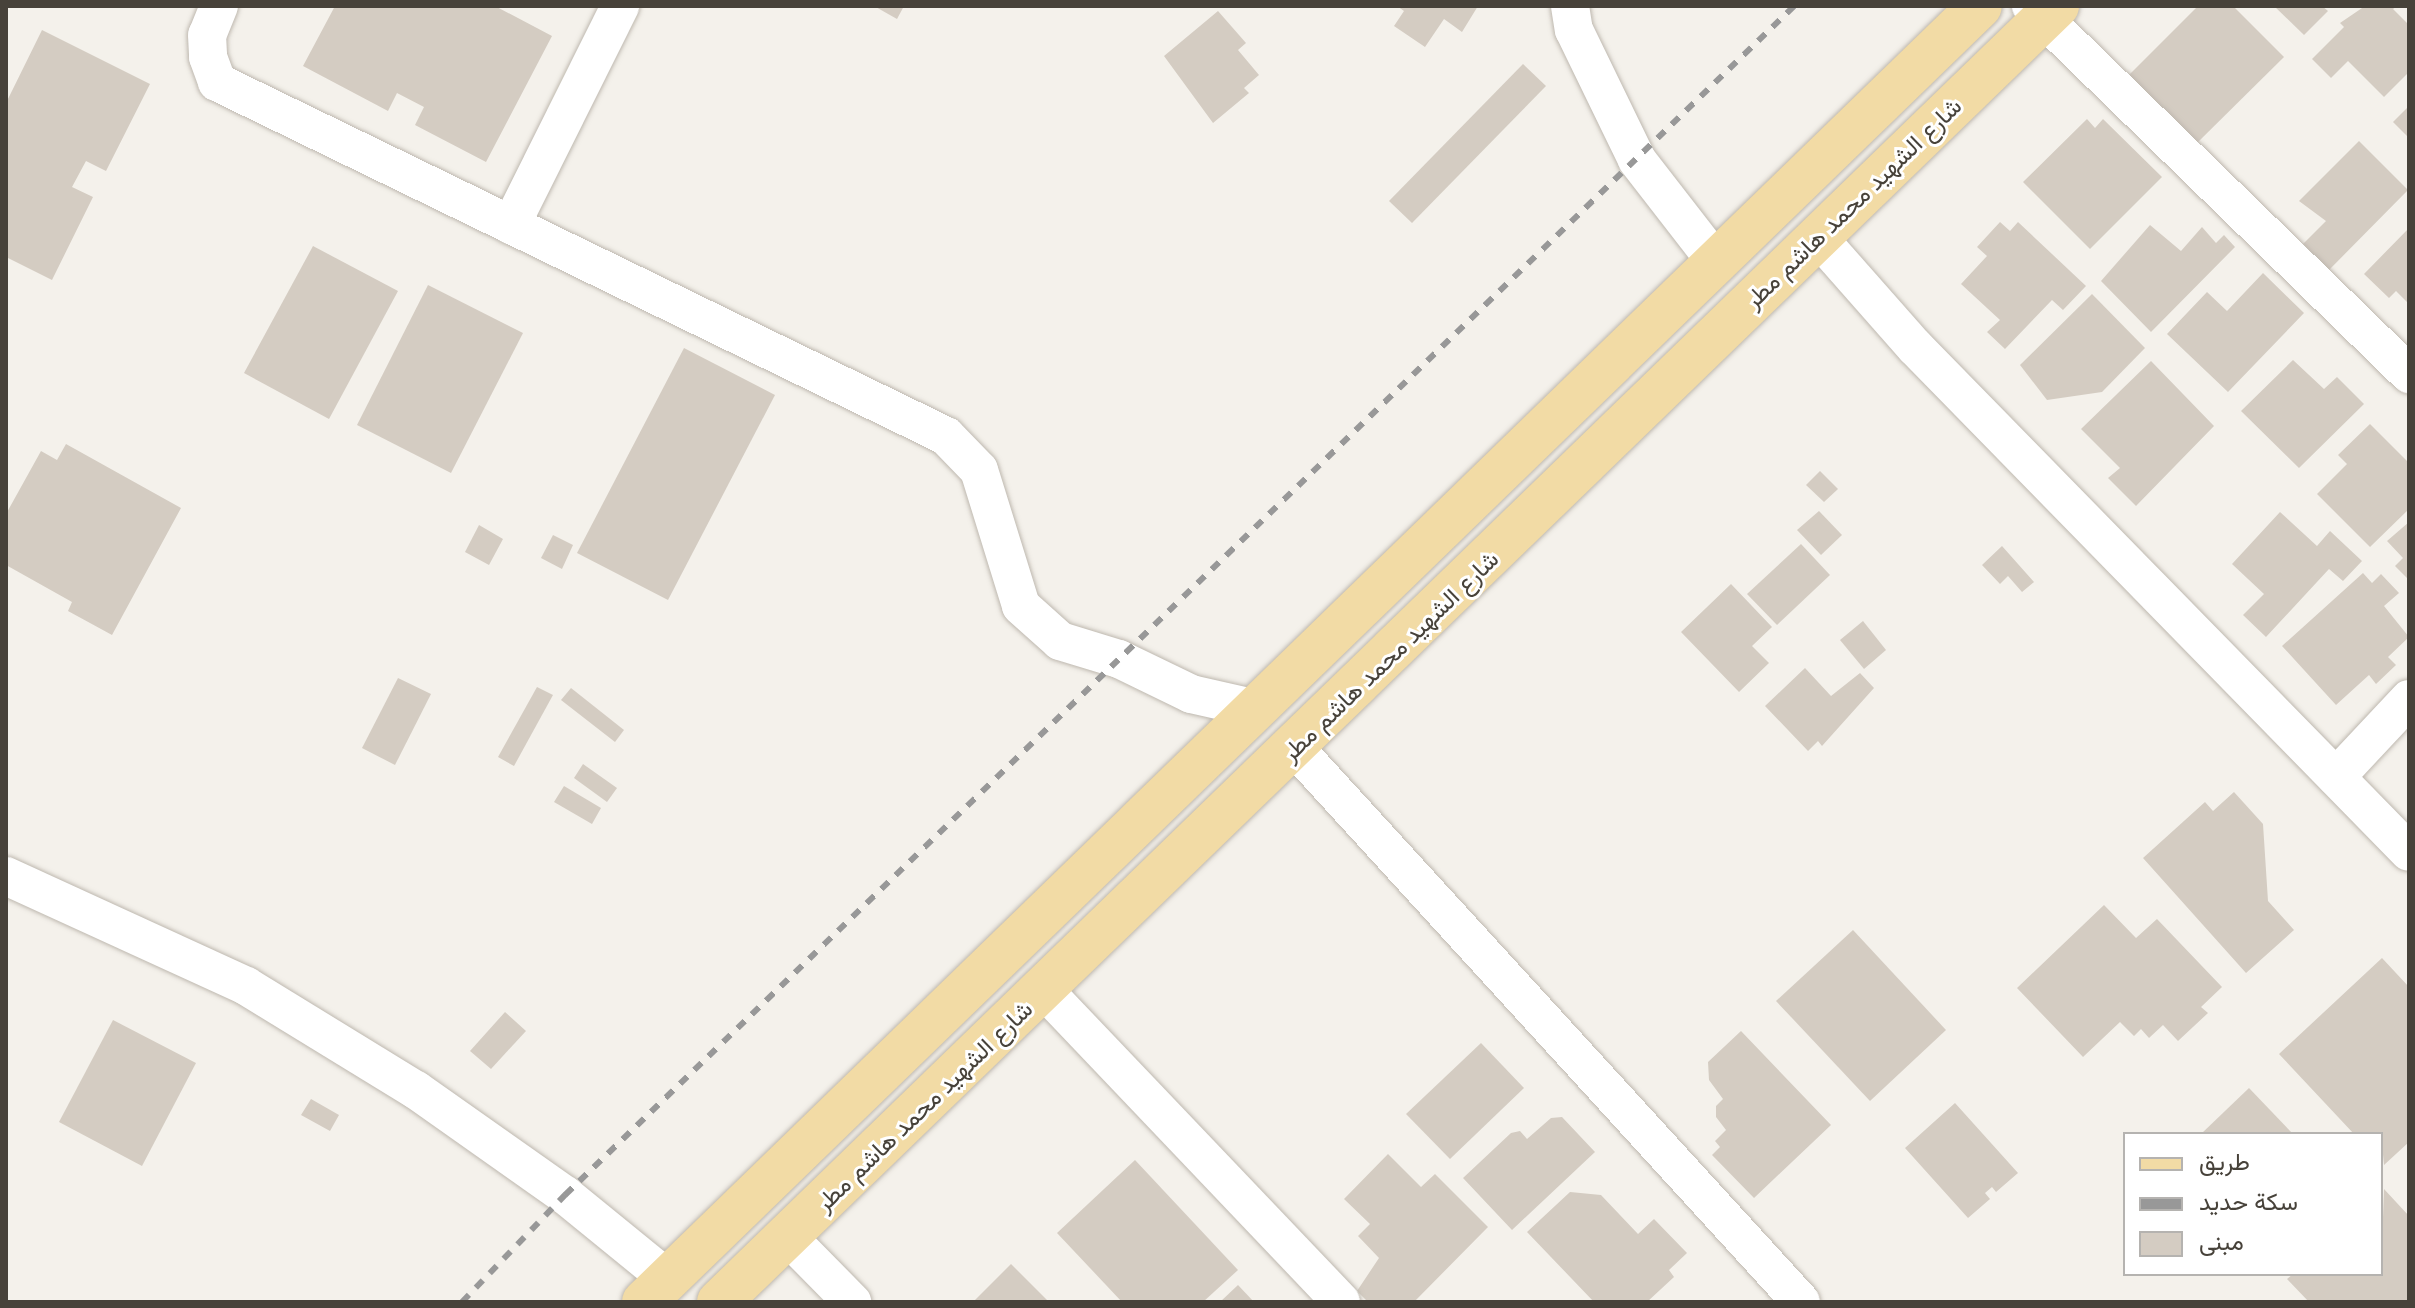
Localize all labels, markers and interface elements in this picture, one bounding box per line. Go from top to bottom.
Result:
street label: شارع الشهيد محمد هاشم مطر [1738,92,1968,314]
street label: شارع الشهيد محمد هاشم مطر [1275,545,1505,767]
street label: شارع الشهيد محمد هاشم مطر [809,995,1039,1217]
legend [2123,1132,2383,1276]
text: طريق [2199,1147,2250,1176]
text: سكة حديد [2199,1187,2298,1216]
text: مبنى [2199,1227,2244,1256]

